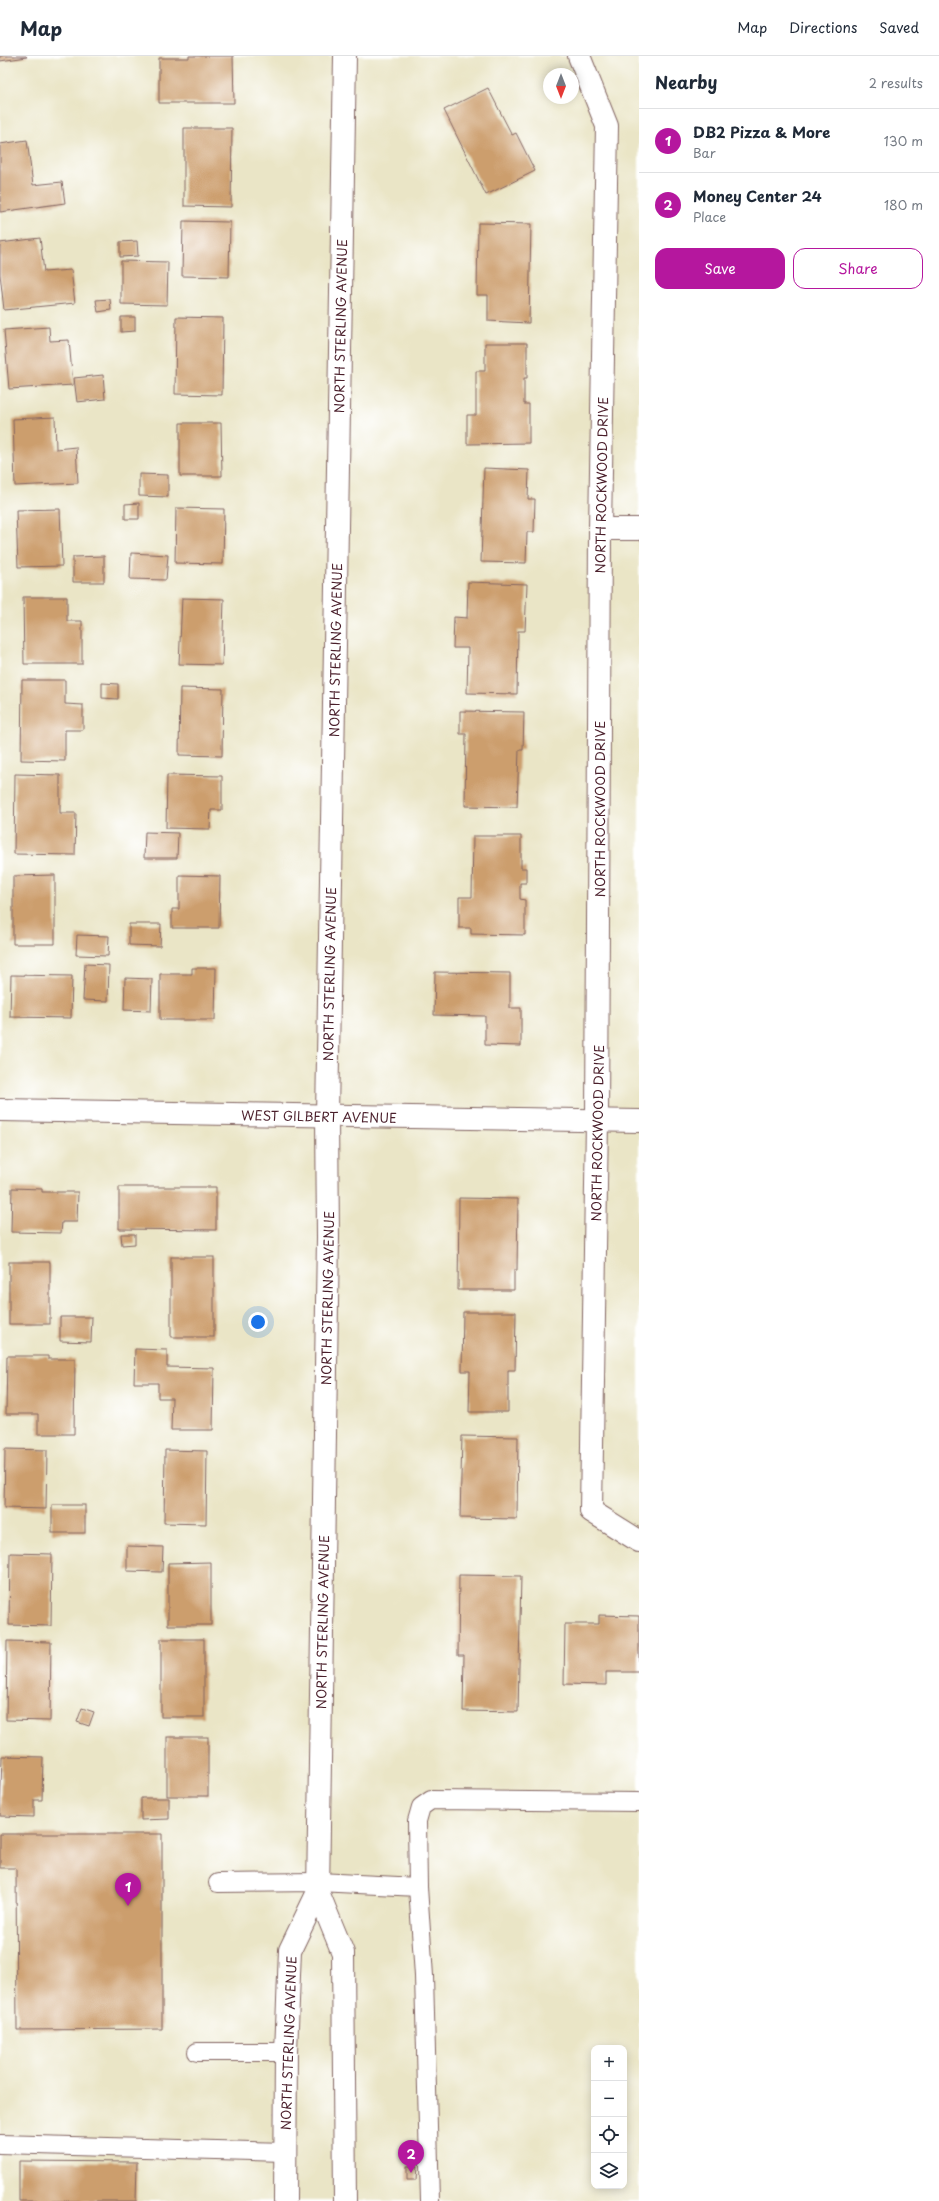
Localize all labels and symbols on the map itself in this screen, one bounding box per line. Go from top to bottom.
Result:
north arrow [543,68,579,104]
street label: NORTH STERLING AVENUE [329,239,351,413]
street label: NORTH ROCKWOOD DRIVE [590,397,612,573]
street label: NORTH STERLING AVENUE [324,563,346,737]
street label: NORTH ROCKWOOD DRIVE [590,721,609,897]
street label: NORTH STERLING AVENUE [318,887,340,1061]
street label: NORTH ROCKWOOD DRIVE [586,1045,608,1221]
street label: WEST GILBERT AVENUE [241,1105,397,1127]
street label: NORTH STERLING AVENUE [316,1211,338,1385]
your location [248,1312,268,1332]
street label: NORTH STERLING AVENUE [311,1535,333,1709]
pin: 1 [115,1873,141,1906]
street label: NORTH STERLING AVENUE [275,1956,301,2130]
pin: 2 [398,2140,424,2173]

